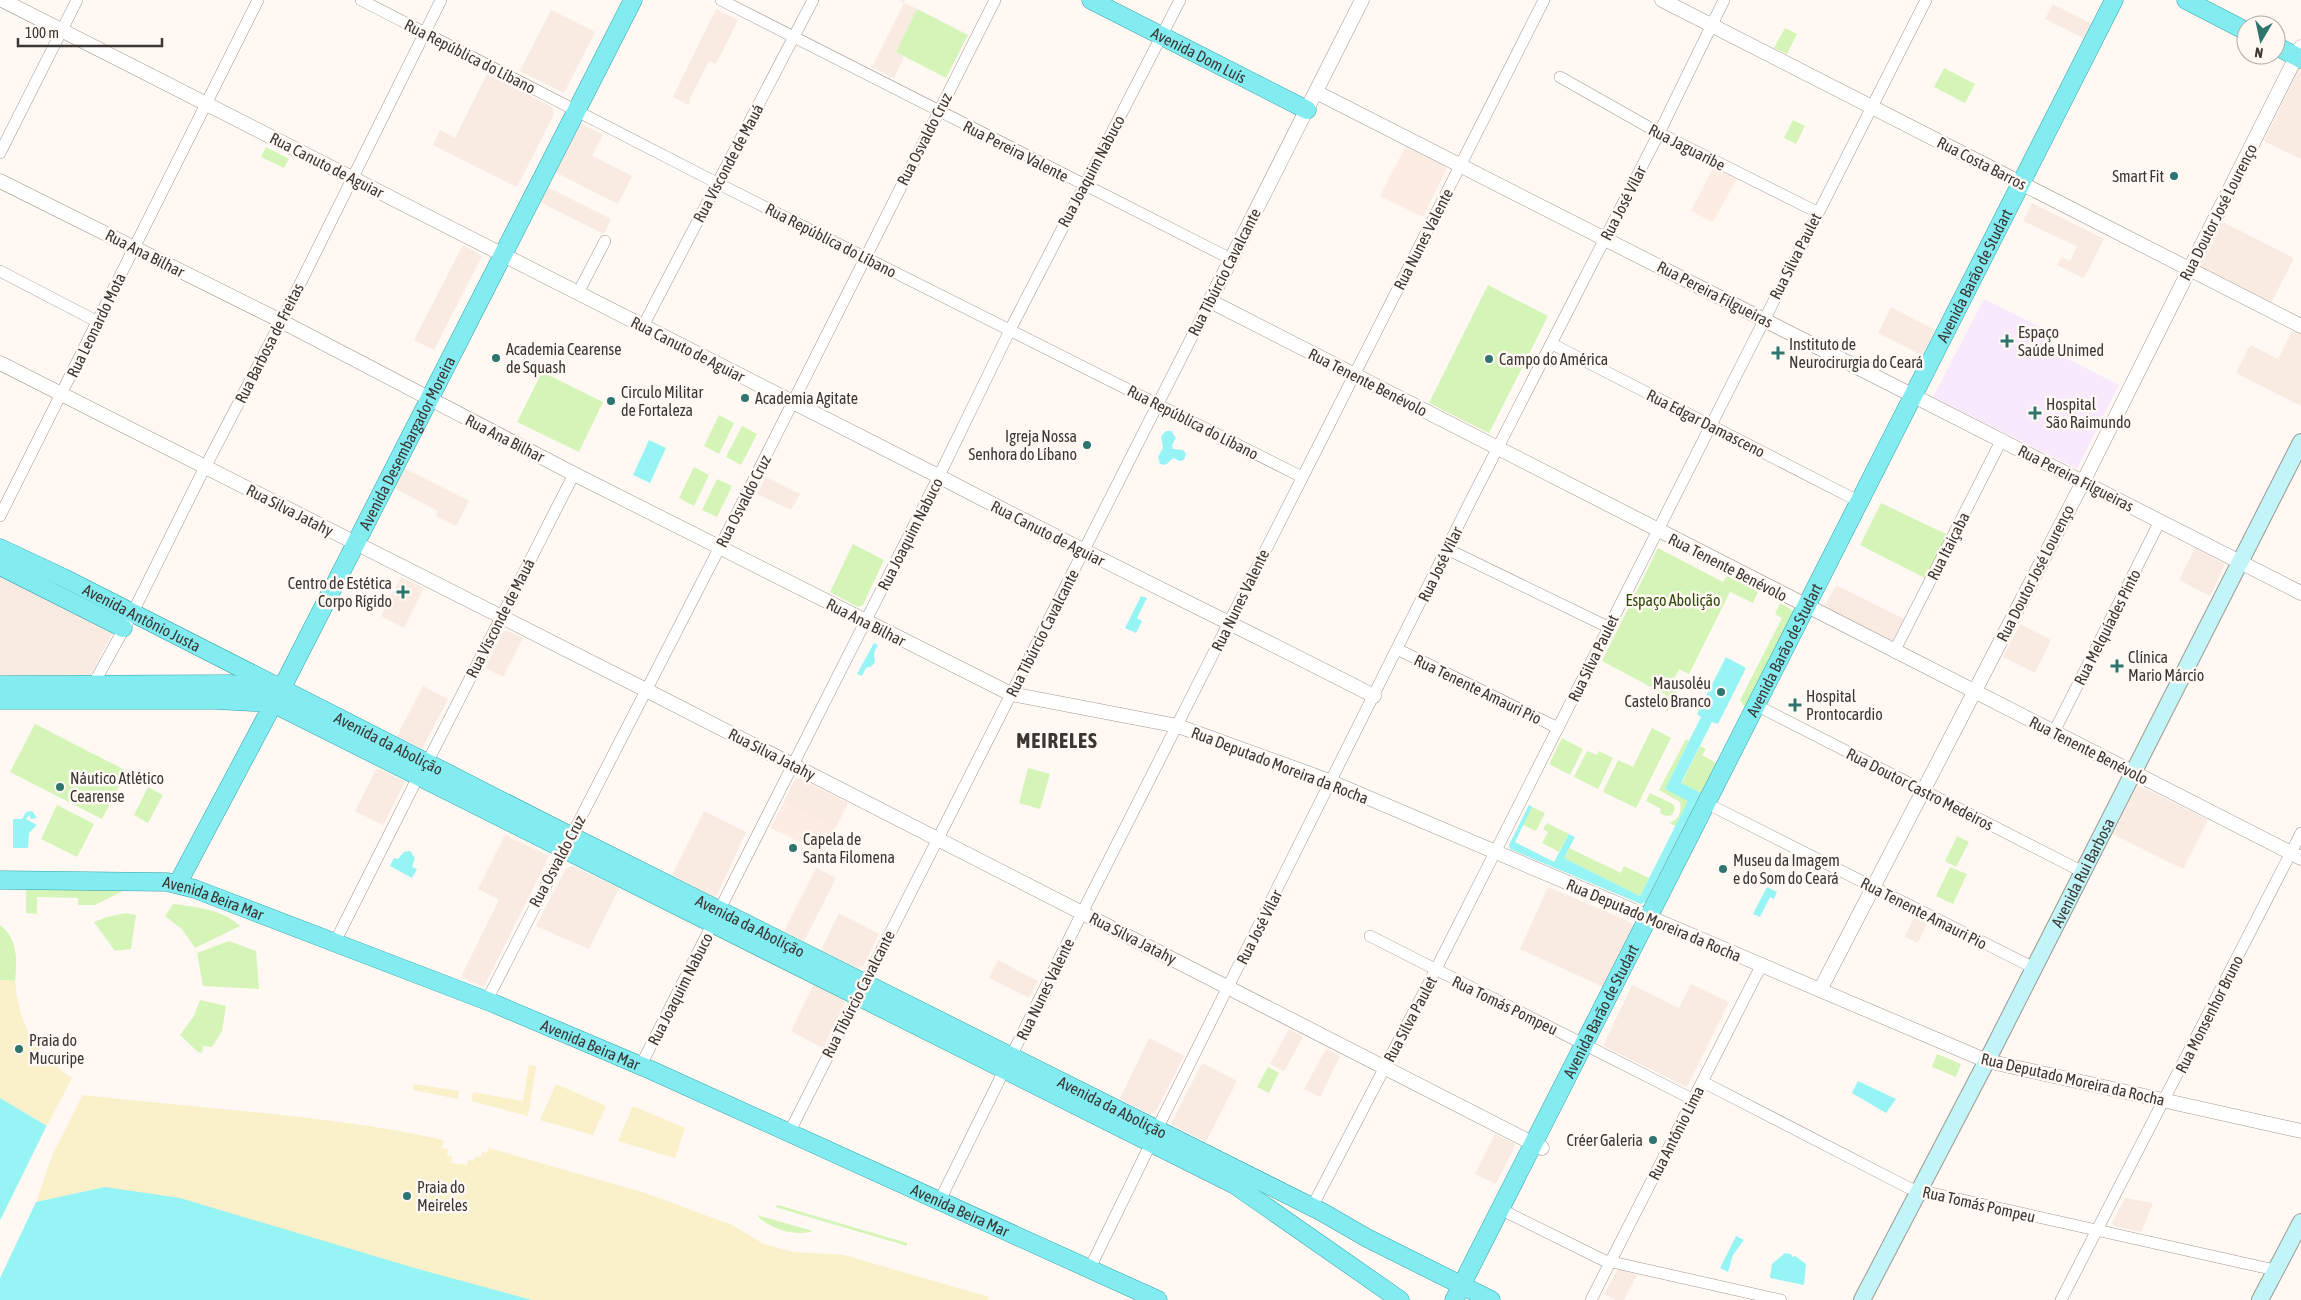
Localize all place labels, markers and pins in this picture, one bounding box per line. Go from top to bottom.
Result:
place label: Smart Fit [2112,167,2164,185]
marker: Smart Fit [2168,170,2180,182]
place label: Espaço Saúde Unimed [2018,323,2104,359]
marker: Espaço Saúde Unimed [2000,334,2014,348]
place label: Instituto de Neurocirurgia do Ceará [1789,335,1923,372]
place label: Academia Cearense de Squash [506,340,621,377]
marker: Instituto de Neurocirurgia do Ceará [1771,346,1785,360]
place label: Campo do América [1499,350,1608,369]
marker: Academia Cearense de Squash [490,352,502,364]
marker: Campo do América [1483,353,1495,365]
place label: Circulo Militar de Fortaleza [621,383,703,419]
place label: Academia Agitate [755,389,858,408]
marker: Academia Agitate [739,392,751,404]
marker: Circulo Militar de Fortaleza [605,395,617,407]
place label: Hospital São Raimundo [2046,395,2131,431]
marker: Hospital São Raimundo [2028,406,2042,420]
place label: Igreja Nossa Senhora do Líbano [968,427,1077,463]
marker: Igreja Nossa Senhora do Líbano [1081,439,1093,451]
place label: Centro de Estética Corpo Rígido [288,574,392,611]
marker: Centro de Estética Corpo Rígido [396,585,410,599]
place label: Clínica Mario Márcio [2128,648,2204,684]
marker: Clínica Mario Márcio [2110,659,2124,673]
place label: Mausoléu Castelo Branco [1625,674,1711,710]
marker: Mausoléu Castelo Branco [1715,686,1727,698]
place label: Hospital Prontocardio [1806,687,1883,723]
marker: Hospital Prontocardio [1788,698,1802,712]
place label: Náutico Atlético Cearense [70,769,164,805]
marker: Náutico Atlético Cearense [54,781,66,793]
place label: Capela de Santa Filomena [803,830,895,866]
marker: Capela de Santa Filomena [787,842,799,854]
place label: Museu da Imagem e do Som do Ceará [1733,851,1840,887]
marker: Museu da Imagem e do Som do Ceará [1717,863,1729,875]
place label: Praia do Mucuripe [29,1031,84,1068]
marker: Praia do Mucuripe [13,1043,25,1055]
place label: Créer Galeria [1567,1131,1643,1149]
marker: Créer Galeria [1647,1134,1659,1146]
place label: Praia do Meireles [417,1178,468,1214]
marker: Praia do Meireles [401,1190,413,1202]

